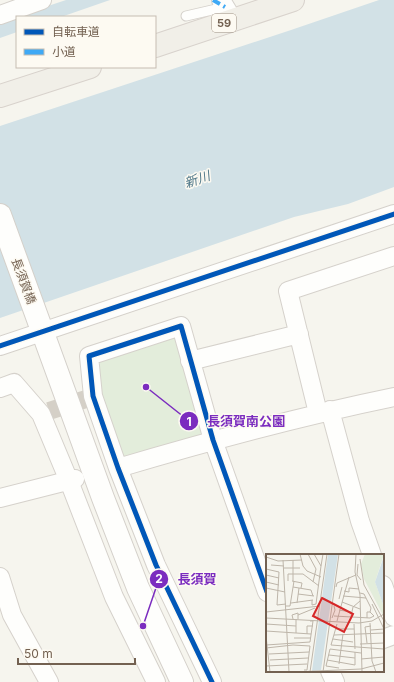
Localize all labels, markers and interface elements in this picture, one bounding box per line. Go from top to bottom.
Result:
road number: 59 [212,14,236,32]
legend [16,16,156,68]
text: 自転車道 [52,24,100,39]
text: 小道 [52,44,76,59]
water label: 新川 [182,167,214,191]
street label: 長須賀橋 [9,256,39,306]
callout: 長須賀南公園 [179,409,293,434]
text: 長須賀南公園 [207,413,285,429]
text: 1 [186,414,192,429]
inset map [266,554,384,672]
callout: 長須賀 [149,567,224,592]
text: 2 [155,571,163,586]
text: 長須賀 [177,571,217,587]
scale bar [18,640,135,666]
text: 50 m [24,646,53,661]

